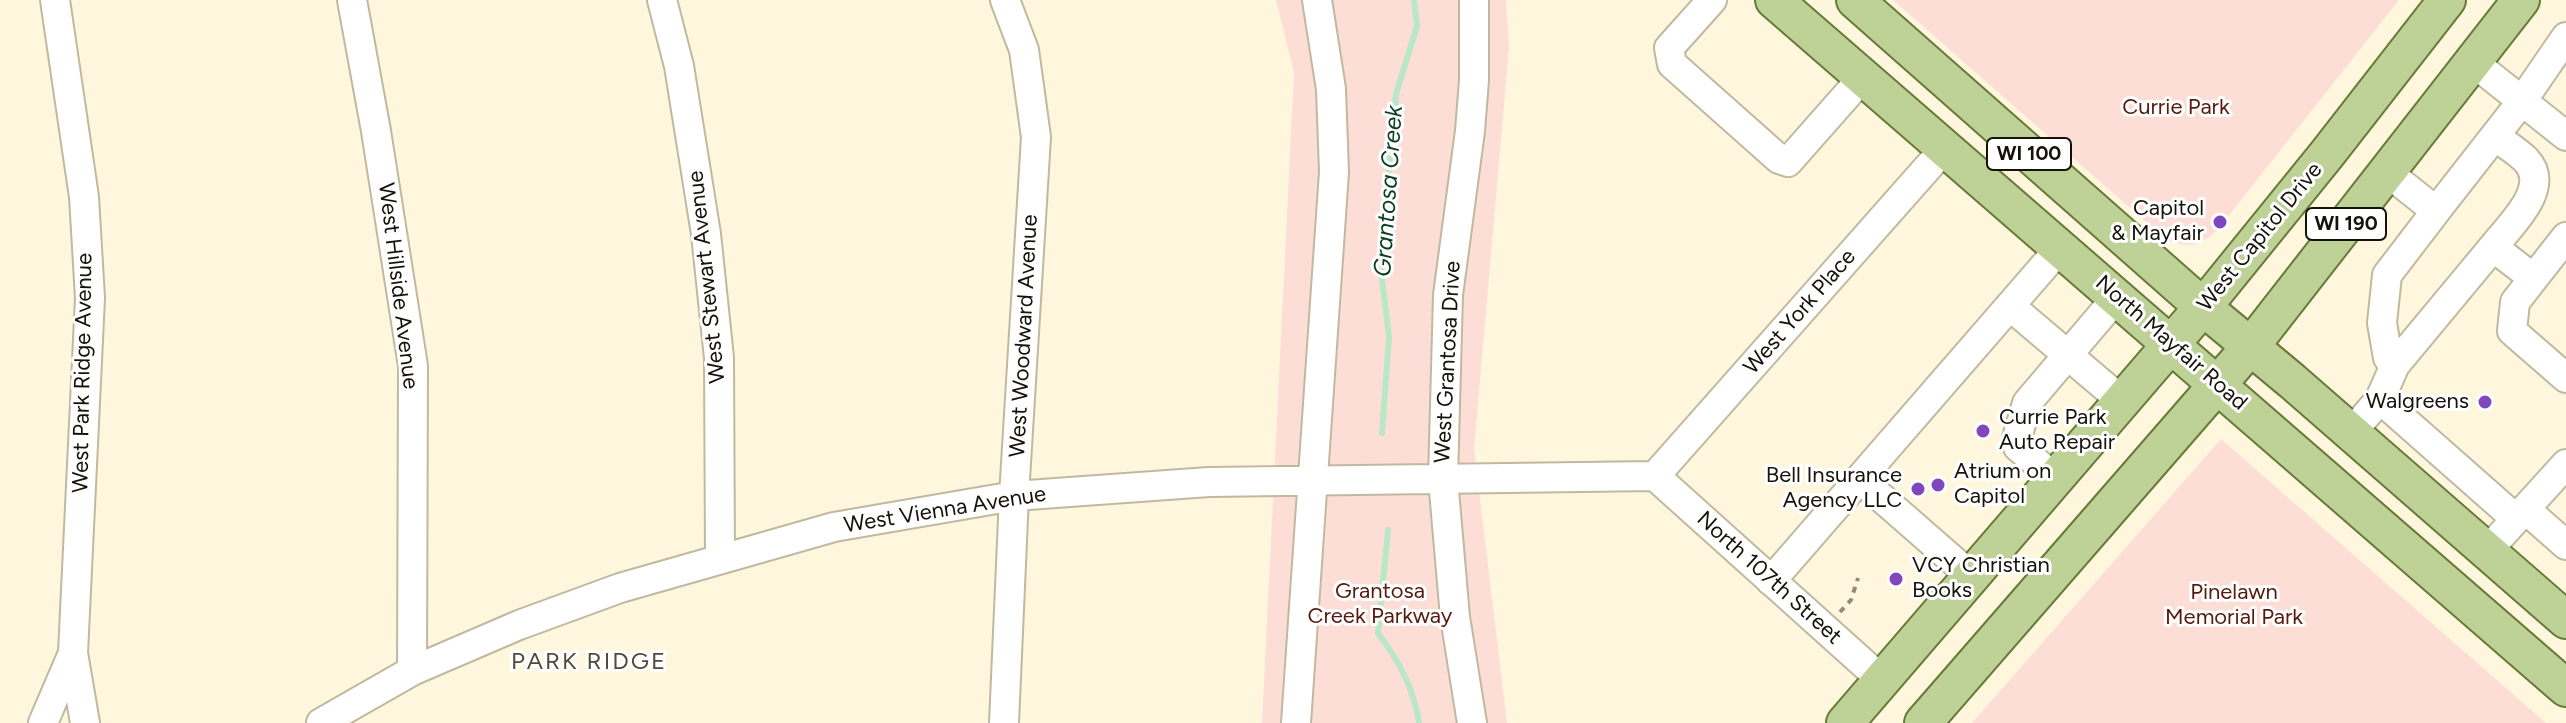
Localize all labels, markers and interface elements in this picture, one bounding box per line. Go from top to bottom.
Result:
park label: Currie Park [2122,95,2230,121]
water label: Grantosa Creek [1369,104,1409,278]
road number: WI 100 [1987,138,2071,170]
street label: West Capitol Drive [2192,157,2328,317]
street label: West Stewart Avenue [683,169,731,385]
street label: West Hillside Avenue [372,181,424,391]
place label: Capitol & Mayfair [2111,196,2204,248]
road number: WI 190 [2306,208,2386,240]
marker: Capitol & Mayfair [2211,213,2229,231]
street label: West Woodward Avenue [1004,214,1044,458]
street label: West York Place [1738,244,1862,380]
street label: West Park Ridge Avenue [68,253,98,493]
street label: West Grantosa Drive [1430,260,1466,464]
street label: North Mayfair Road [2090,270,2252,416]
place label: Walgreens [2366,389,2469,415]
marker: Walgreens [2476,393,2494,411]
place label: Currie Park Auto Repair [1999,405,2115,456]
marker: Currie Park Auto Repair [1974,422,1992,440]
place label: Atrium on Capitol [1954,459,2051,510]
place label: Bell Insurance Agency LLC [1766,463,1902,514]
marker: Atrium on Capitol [1929,476,1947,494]
marker: Bell Insurance Agency LLC [1909,480,1927,498]
street label: West Vienna Avenue [842,481,1048,539]
street label: North 107th Street [1691,506,1847,650]
place label: VCY Christian Books [1912,553,2050,604]
marker: VCY Christian Books [1887,570,1905,588]
park label: Grantosa Creek Parkway [1308,579,1452,630]
park label: Pinelawn Memorial Park [2165,580,2303,632]
district label: PARK RIDGE [511,648,667,676]

